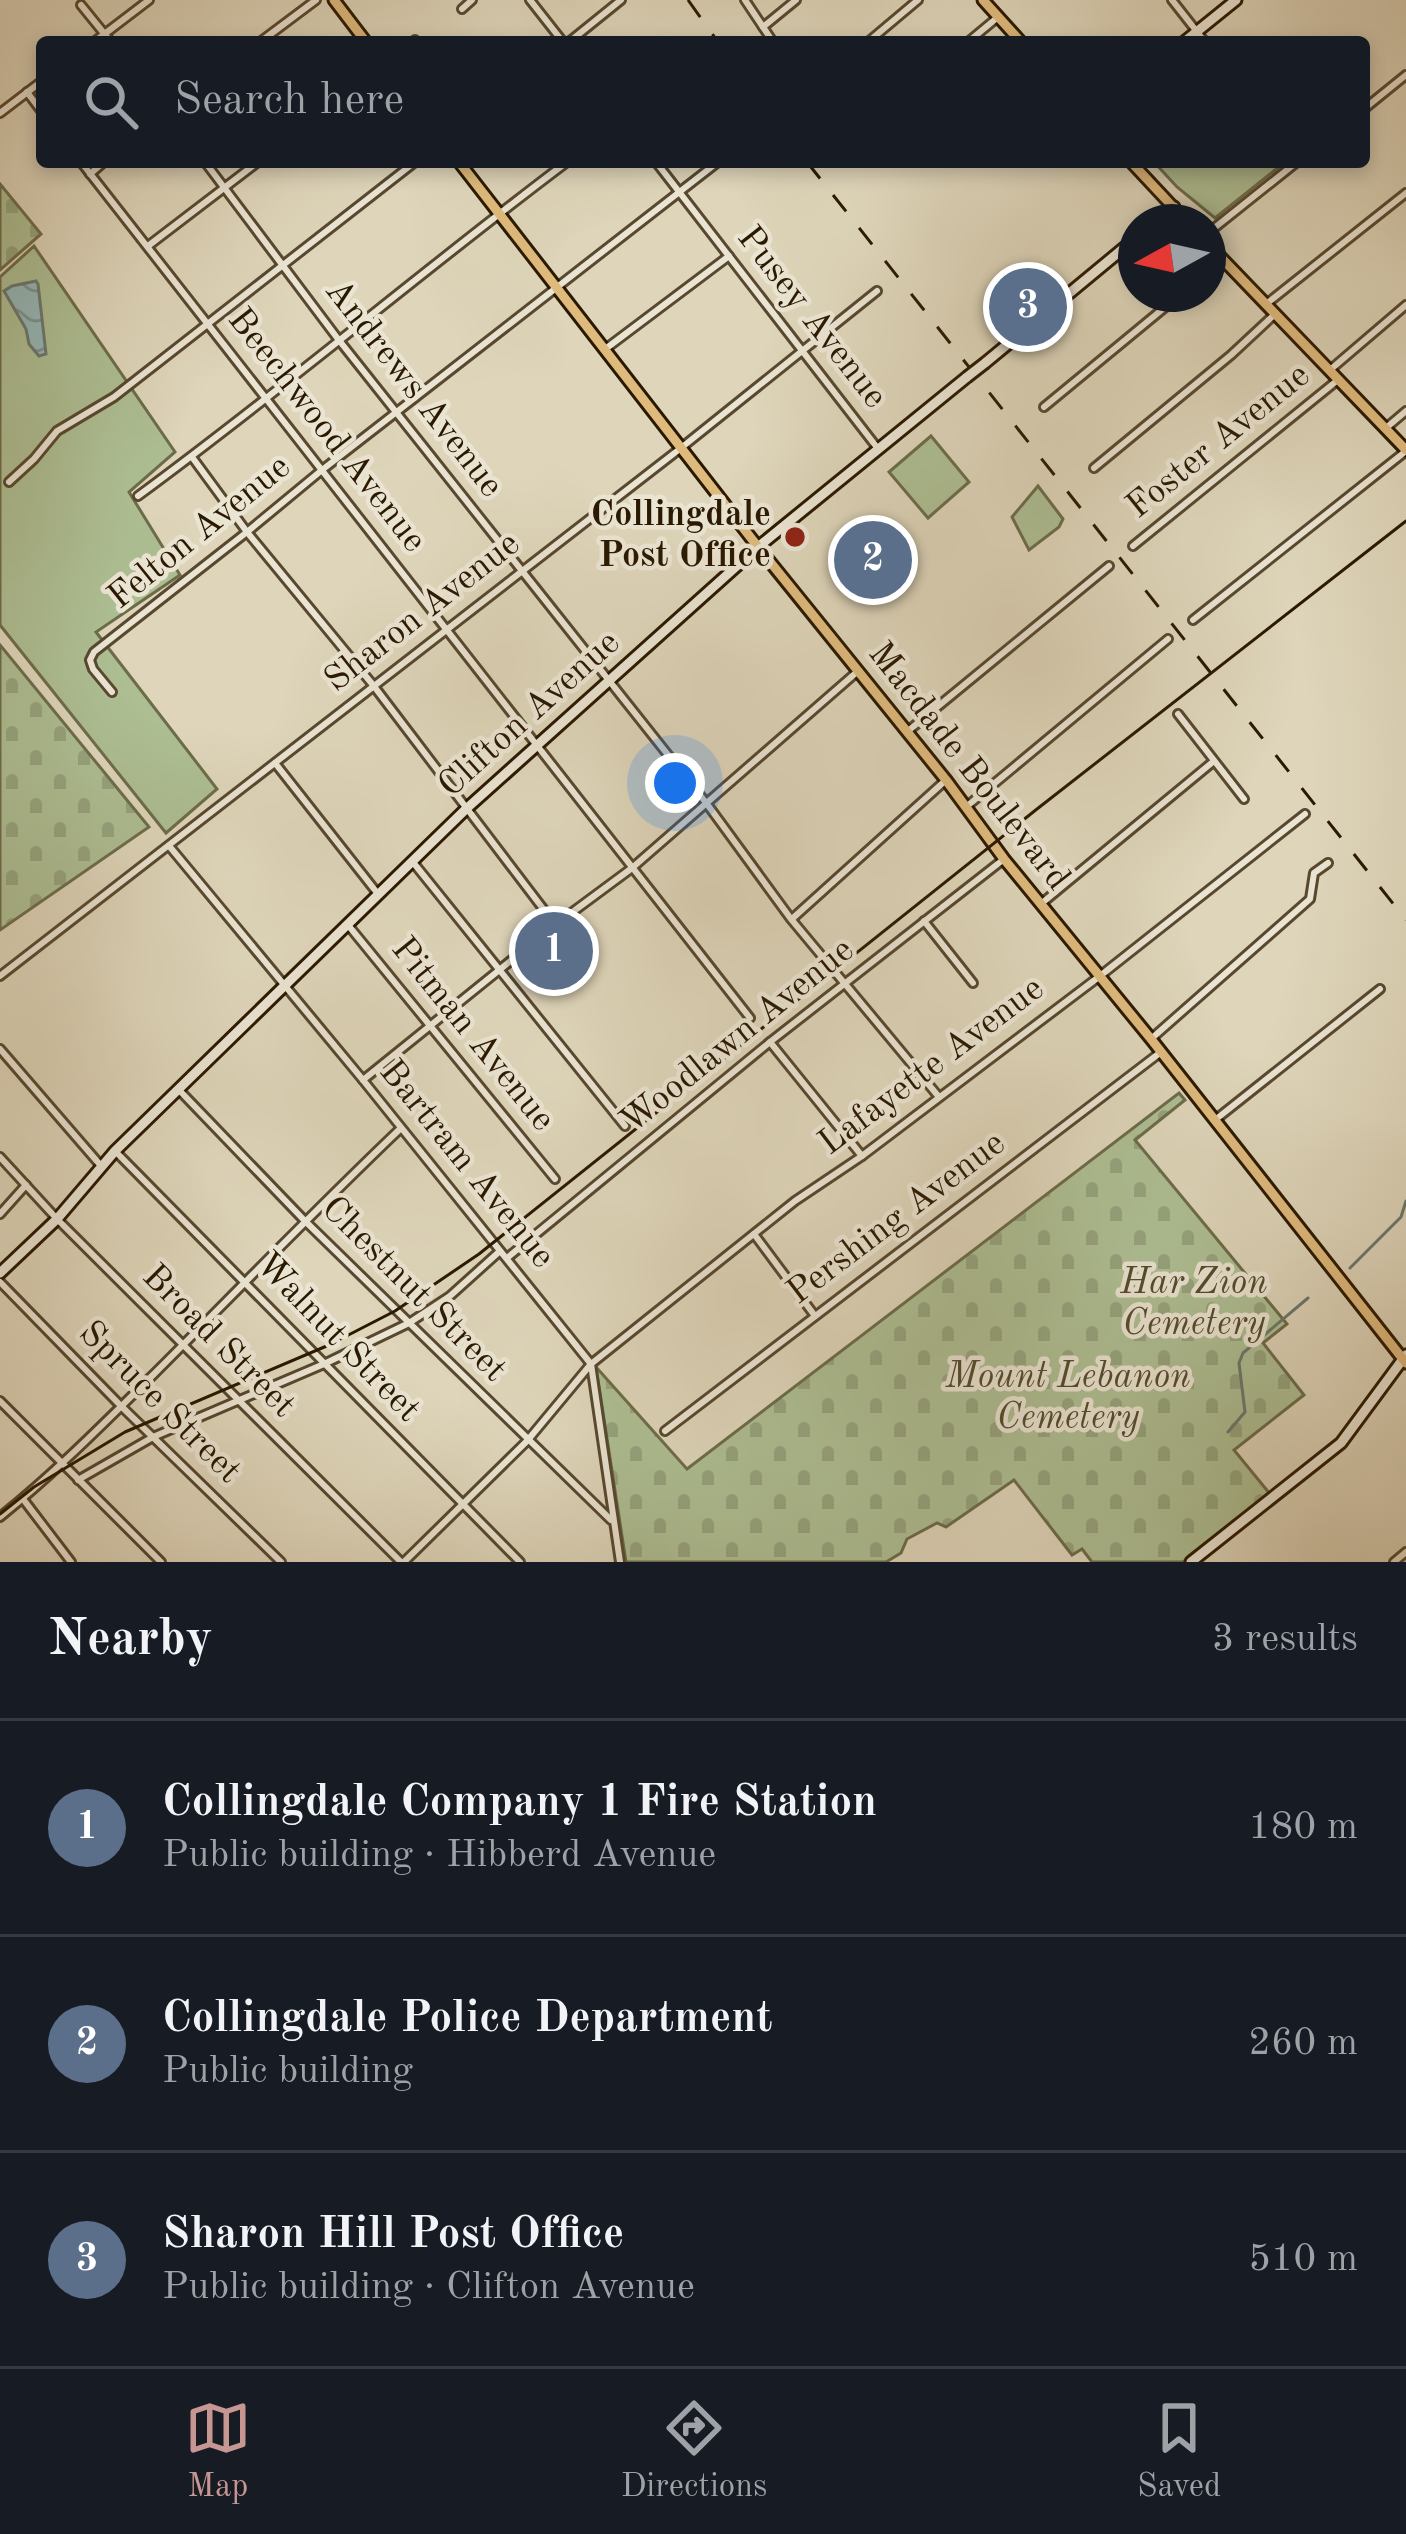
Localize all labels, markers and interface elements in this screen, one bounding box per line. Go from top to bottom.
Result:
search box [36,36,1370,168]
icon: search [78,69,144,135]
text: Search here [174,79,404,124]
north arrow [1118,204,1226,312]
street label: Pusey Avenue [729,220,893,416]
pin: 3 [989,262,1067,352]
street label: Andrews Avenue [317,273,509,505]
street label: Beechwood Avenue [220,302,432,560]
street label: Foster Avenue [1121,358,1317,526]
street label: Felton Avenue [102,449,298,617]
place label: Collingdale Post Office [591,498,771,575]
pin: 2 [834,515,912,605]
marker: Collingdale Post Office [782,524,808,550]
street label: Sharon Avenue [319,526,527,700]
street label: Clifton Avenue [433,625,627,805]
street label: Macdade Boulevard [861,636,1075,898]
your location [645,753,705,813]
pin: 1 [515,906,593,996]
street label: Pitman Avenue [383,932,561,1138]
street label: Woodlawn Avenue [615,932,861,1142]
street label: Lafayette Avenue [813,971,1051,1163]
street label: Bartram Avenue [372,1054,560,1276]
street label: Pershing Avenue [781,1126,1013,1312]
street label: Chestnut Street [314,1191,512,1389]
street label: Walnut Street [248,1246,426,1430]
street label: Broad Street [135,1259,301,1425]
park label: Har Zion Cemetery [1119,1266,1268,1343]
street label: Spruce Street [71,1315,247,1491]
park label: Mount Lebanon Cemetery [944,1360,1191,1437]
text: Nearby [48,1615,213,1666]
text: 3 results [1212,1620,1358,1659]
text: Collingdale Company 1 Fire Station [162,1781,877,1826]
text: 1 [76,1808,98,1847]
text: 180 m [1248,1808,1358,1847]
text: Public building · Hibberd Avenue [162,1836,716,1875]
text: Collingdale Police Department [162,1997,773,2042]
text: 2 [76,2024,98,2063]
text: 260 m [1248,2024,1358,2063]
text: Public building [162,2052,413,2091]
text: Sharon Hill Post Office [162,2213,624,2258]
text: 3 [76,2240,98,2279]
text: 510 m [1248,2240,1358,2279]
text: Public building · Clifton Avenue [162,2268,695,2307]
tab: Map [185,2395,251,2508]
tab: Directions [621,2395,767,2508]
tab: Saved [1137,2395,1221,2508]

